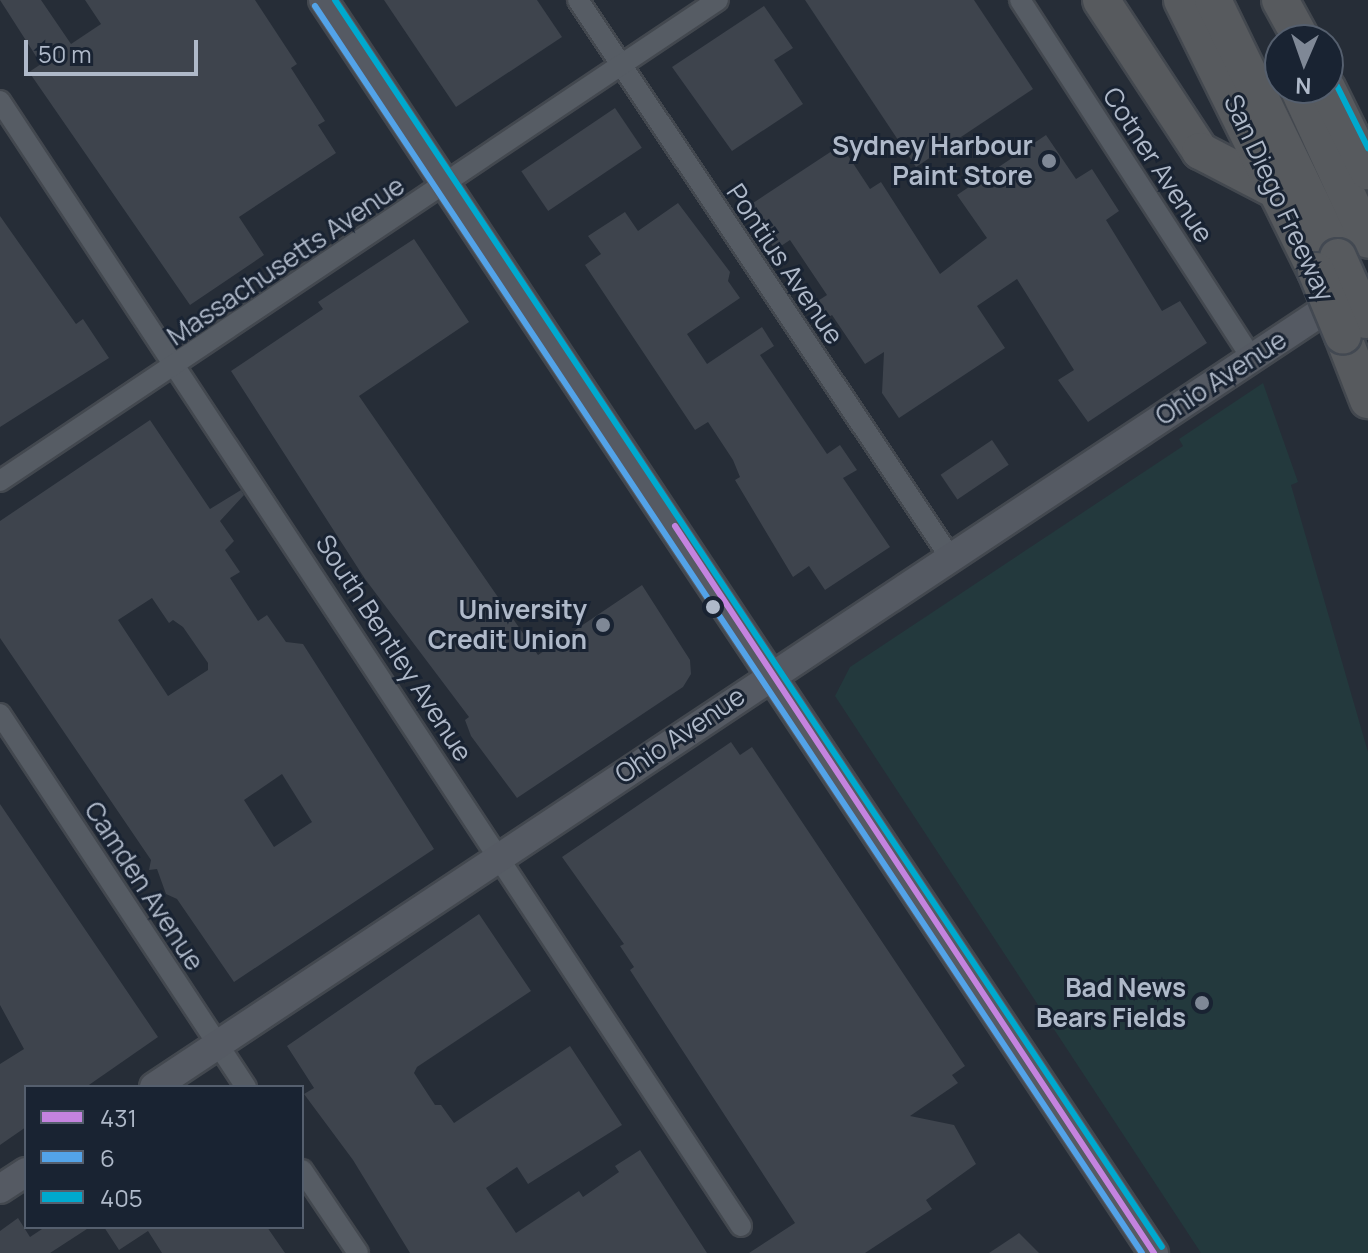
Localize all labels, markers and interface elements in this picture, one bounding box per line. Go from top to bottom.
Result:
scale bar [28,24,202,74]
north arrow [1264,24,1344,104]
text: 50 m [38,37,92,70]
text: N [1295,71,1312,101]
street label: Cotner Avenue [1096,82,1220,248]
street label: San Diego Freeway [1217,90,1341,306]
place label: Sydney Harbour Paint Store [832,130,1033,192]
marker: Sydney Harbour Paint Store [1040,152,1058,170]
street label: Massachusetts Avenue [161,170,411,352]
street label: Pontius Avenue [720,178,850,350]
street label: Ohio Avenue [1150,324,1292,432]
street label: South Bentley Avenue [309,529,479,767]
place label: University Credit Union [428,594,587,656]
unlabelled marker [705,599,721,615]
marker: University Credit Union [594,616,612,634]
street label: Ohio Avenue [609,680,751,790]
street label: Camden Avenue [78,796,210,976]
place label: Bad News Bears Fields [1036,972,1186,1034]
marker: Bad News Bears Fields [1193,994,1211,1012]
legend [24,1085,304,1229]
text: 431 [100,1101,137,1134]
text: 6 [100,1141,115,1174]
text: 405 [100,1181,143,1214]

